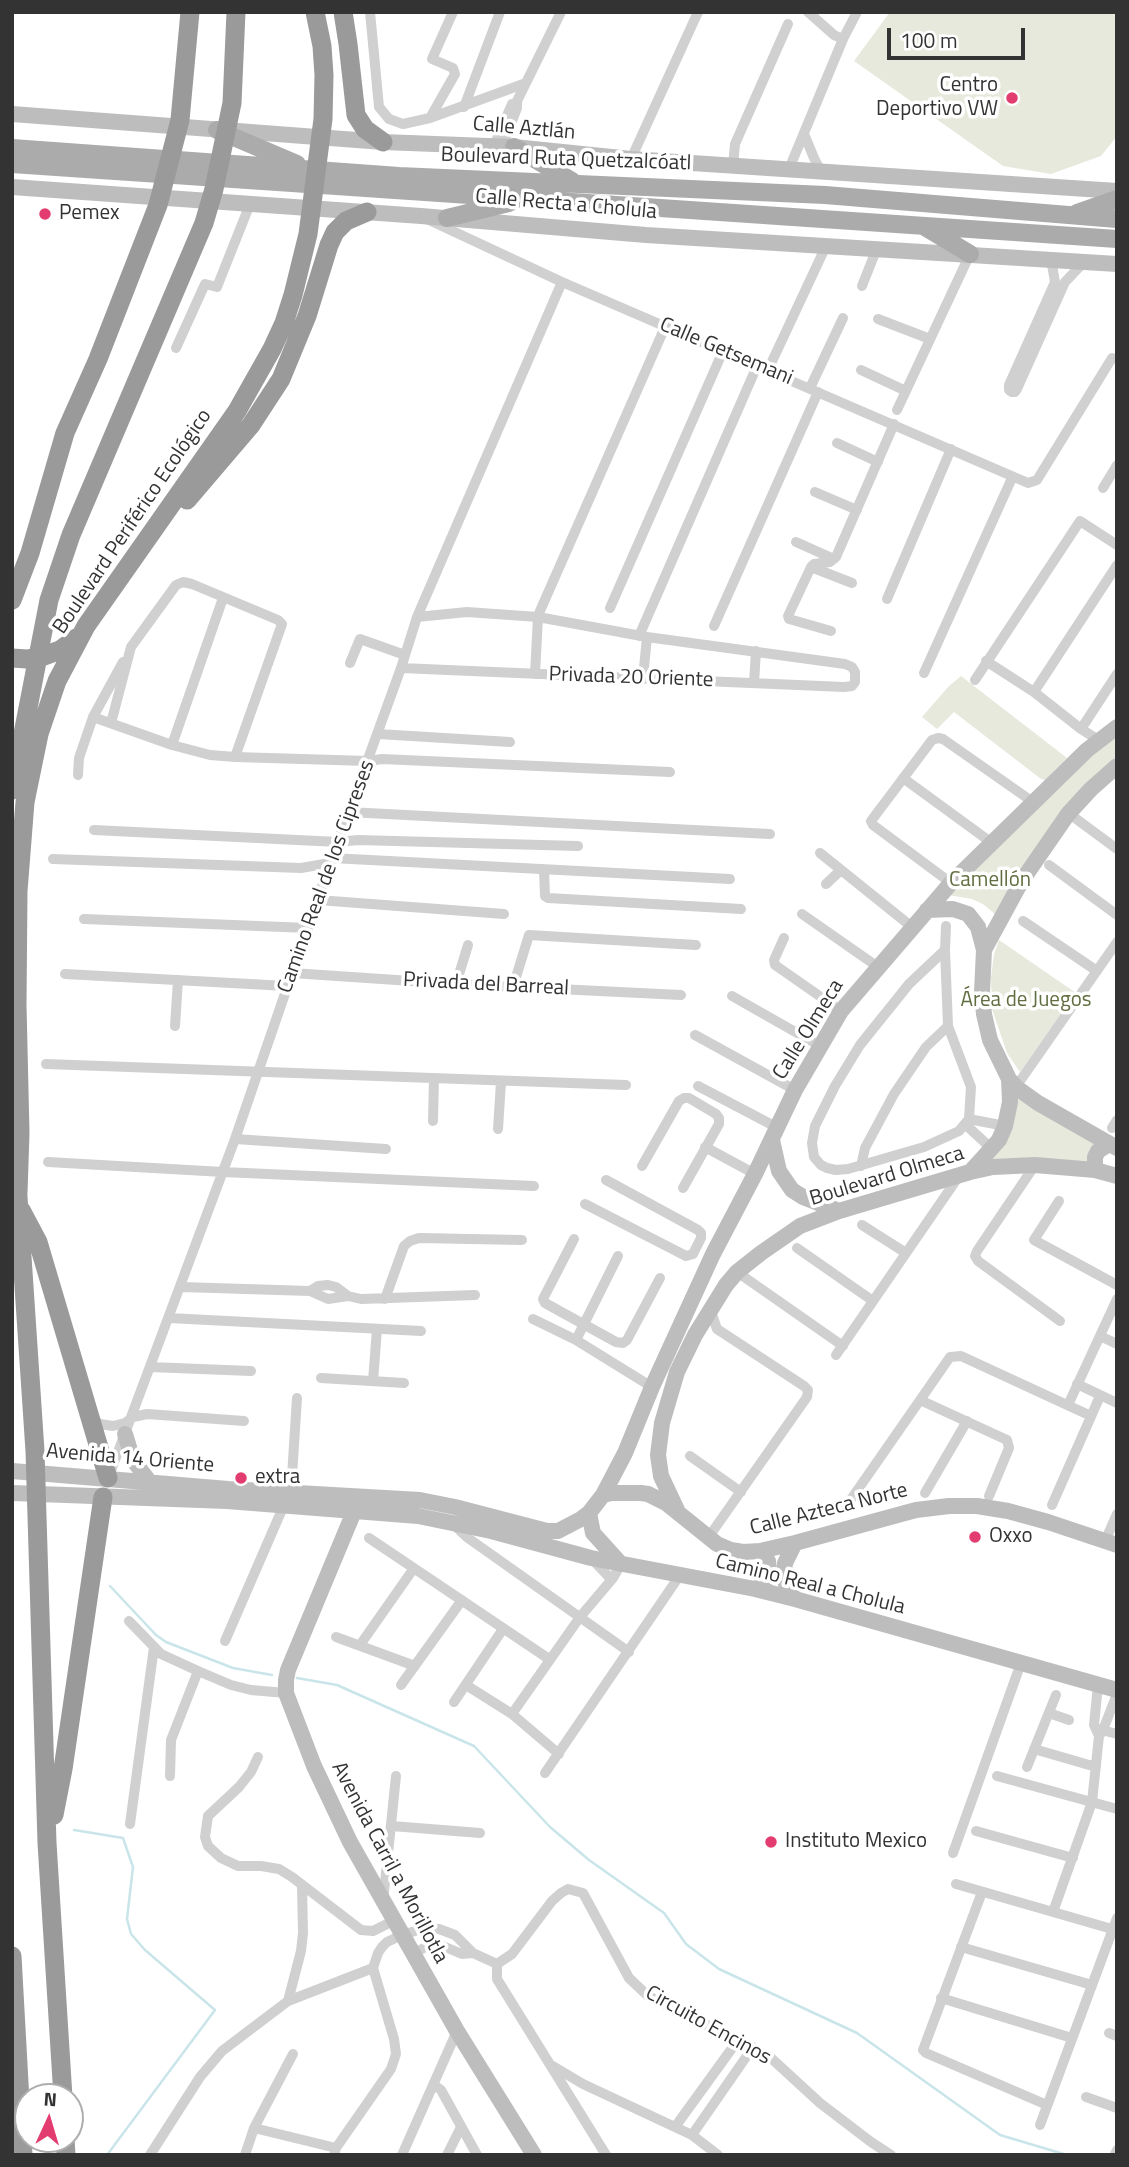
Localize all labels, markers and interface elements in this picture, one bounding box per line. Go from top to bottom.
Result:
scale bar [891,14,1029,58]
text: 100 m [900,24,957,56]
place label: Centro Deportivo VW [876,73,998,123]
marker: Centro Deportivo VW [1004,90,1020,106]
street label: Calle Aztlán [472,112,576,146]
street label: Boulevard Ruta Quetzalcóatl [440,143,692,177]
street label: Calle Recta a Cholula [474,185,658,225]
place label: Pemex [59,201,120,227]
marker: Pemex [37,206,53,222]
street label: Calle Getsemani [656,313,796,391]
street label: Boulevard Periférico Ecológico [48,405,218,639]
street label: Privada 20 Oriente [548,663,714,693]
street label: Camino Real de los Cipreses [273,757,381,997]
park label: Camellón [949,868,1031,894]
street label: Privada del Barreal [402,968,570,1002]
street label: Calle Olmeca [768,975,850,1085]
park label: Área de Juegos [960,988,1092,1014]
street label: Boulevard Olmeca [807,1142,967,1212]
street label: Avenida 14 Oriente [45,1439,215,1479]
place label: extra [255,1465,300,1491]
marker: extra [233,1470,249,1486]
street label: Calle Azteca Norte [748,1478,910,1542]
place label: Oxxo [989,1524,1033,1550]
marker: Oxxo [967,1529,983,1545]
street label: Camino Real a Cholula [712,1549,908,1621]
street label: Avenida Carril a Morillotla [325,1758,453,1968]
place label: Instituto Mexico [785,1829,927,1855]
marker: Instituto Mexico [763,1834,779,1850]
street label: Circuito Encinos [641,1981,775,2071]
north arrow [14,2083,84,2153]
text: N [43,2084,58,2113]

